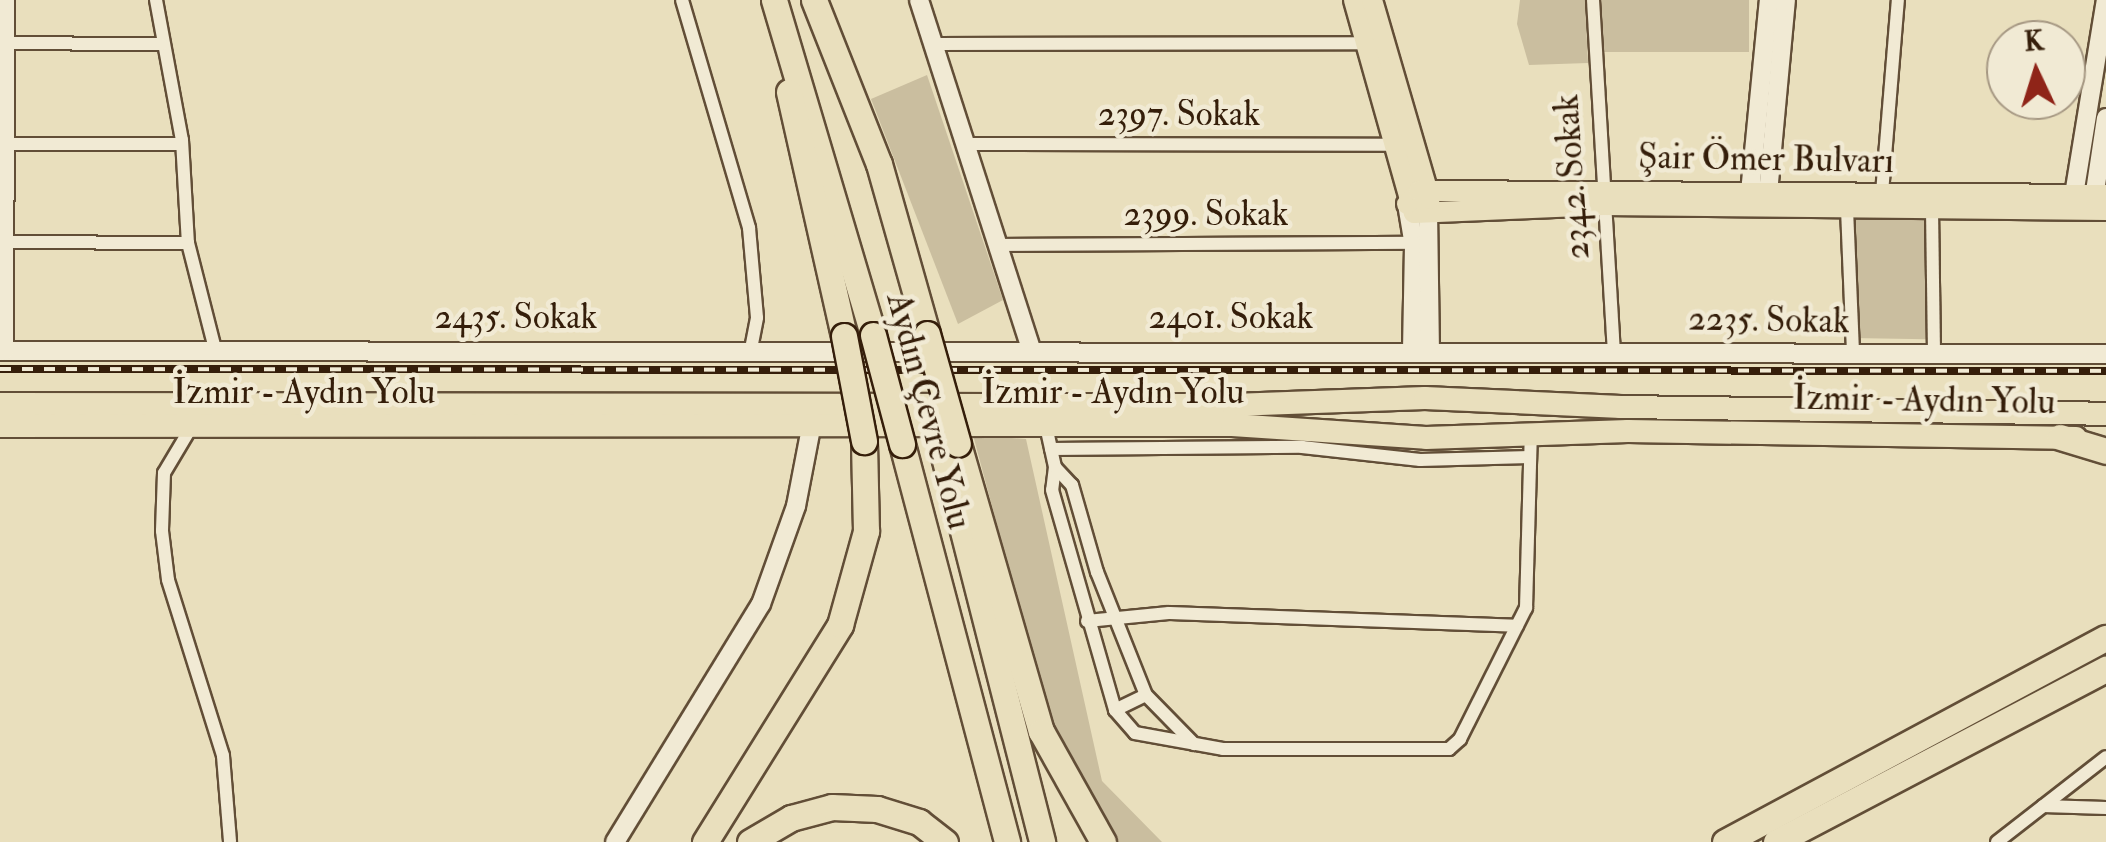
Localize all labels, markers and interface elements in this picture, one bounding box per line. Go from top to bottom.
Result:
north arrow [1986,20,2086,120]
text: K [2023,23,2045,60]
street label: 2397. Sokak [1098,93,1260,135]
street label: 2342. Sokak [1545,93,1599,261]
street label: Şair Ömer Bulvarı [1638,136,1894,182]
street label: 2399. Sokak [1124,193,1288,235]
street label: Aydın Çevre Yolu [877,288,981,534]
street label: 2435. Sokak [435,296,597,338]
street label: 2401. Sokak [1149,296,1313,338]
street label: 2235. Sokak [1688,298,1850,342]
street label: İzmir - Aydın Yolu [173,371,435,413]
street label: İzmir - Aydın Yolu [982,371,1244,413]
street label: İzmir - Aydın Yolu [1792,377,2056,423]

